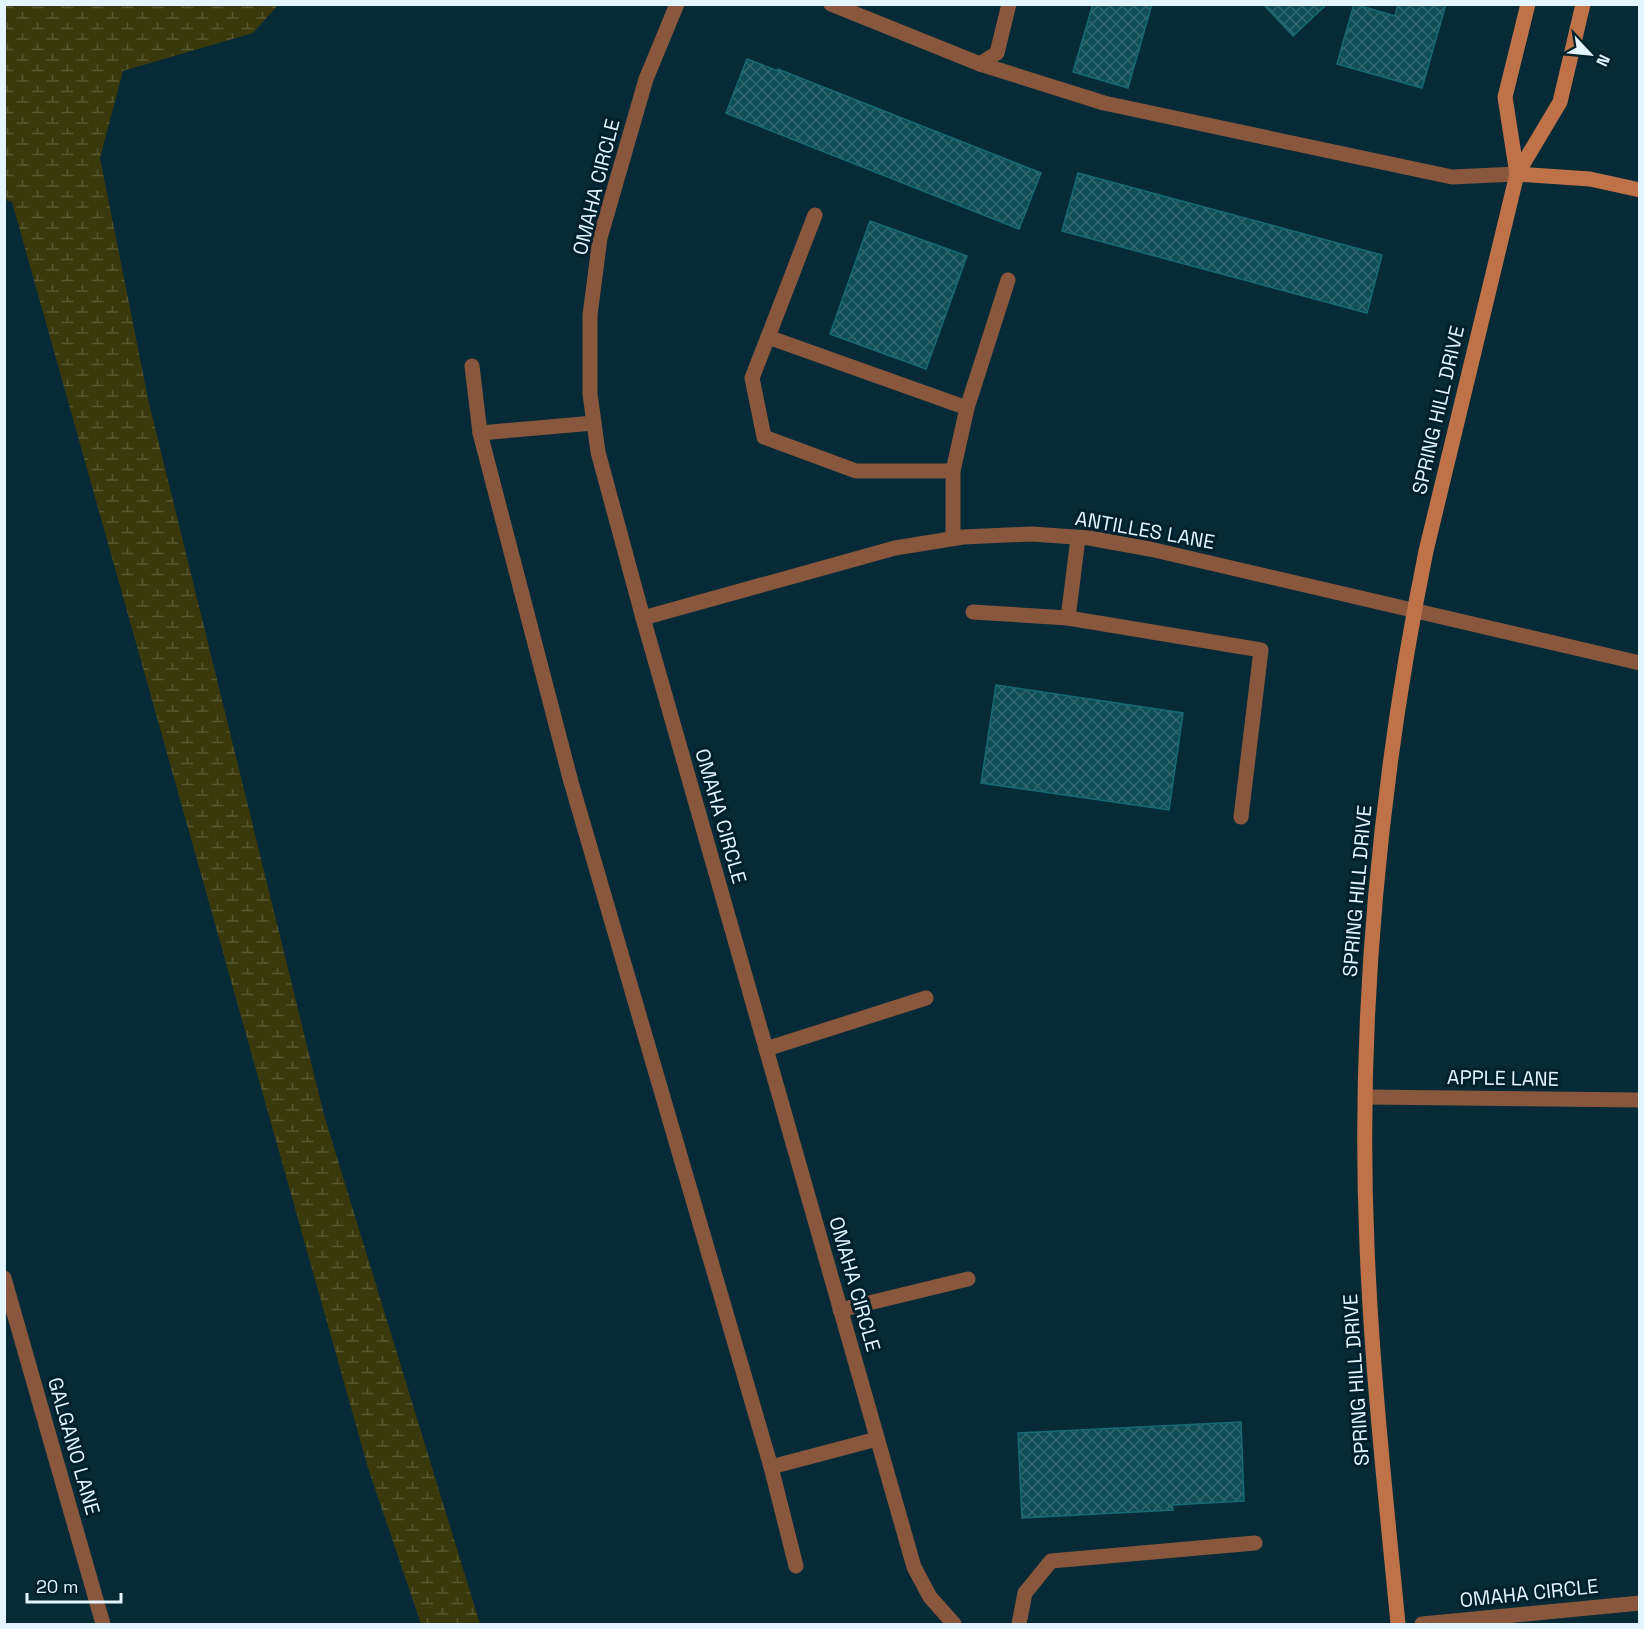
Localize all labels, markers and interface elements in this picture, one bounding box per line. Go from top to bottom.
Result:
north arrow [1560,24,1620,84]
text: N [1591,51,1615,70]
street label: OMAHA CIRCLE [567,116,625,258]
street label: SPRING HILL DRIVE [1406,323,1470,497]
street label: ANTILLES LANE [1073,505,1217,555]
street label: OMAHA CIRCLE [689,745,753,887]
street label: SPRING HILL DRIVE [1337,804,1377,978]
street label: APPLE LANE [1447,1064,1559,1092]
street label: OMAHA CIRCLE [823,1213,887,1355]
street label: SPRING HILL DRIVE [1337,1293,1375,1467]
street label: GALGANO LANE [42,1374,106,1518]
scale bar [27,1566,122,1604]
street label: OMAHA CIRCLE [1458,1573,1600,1613]
text: 20 m [36,1575,79,1598]

